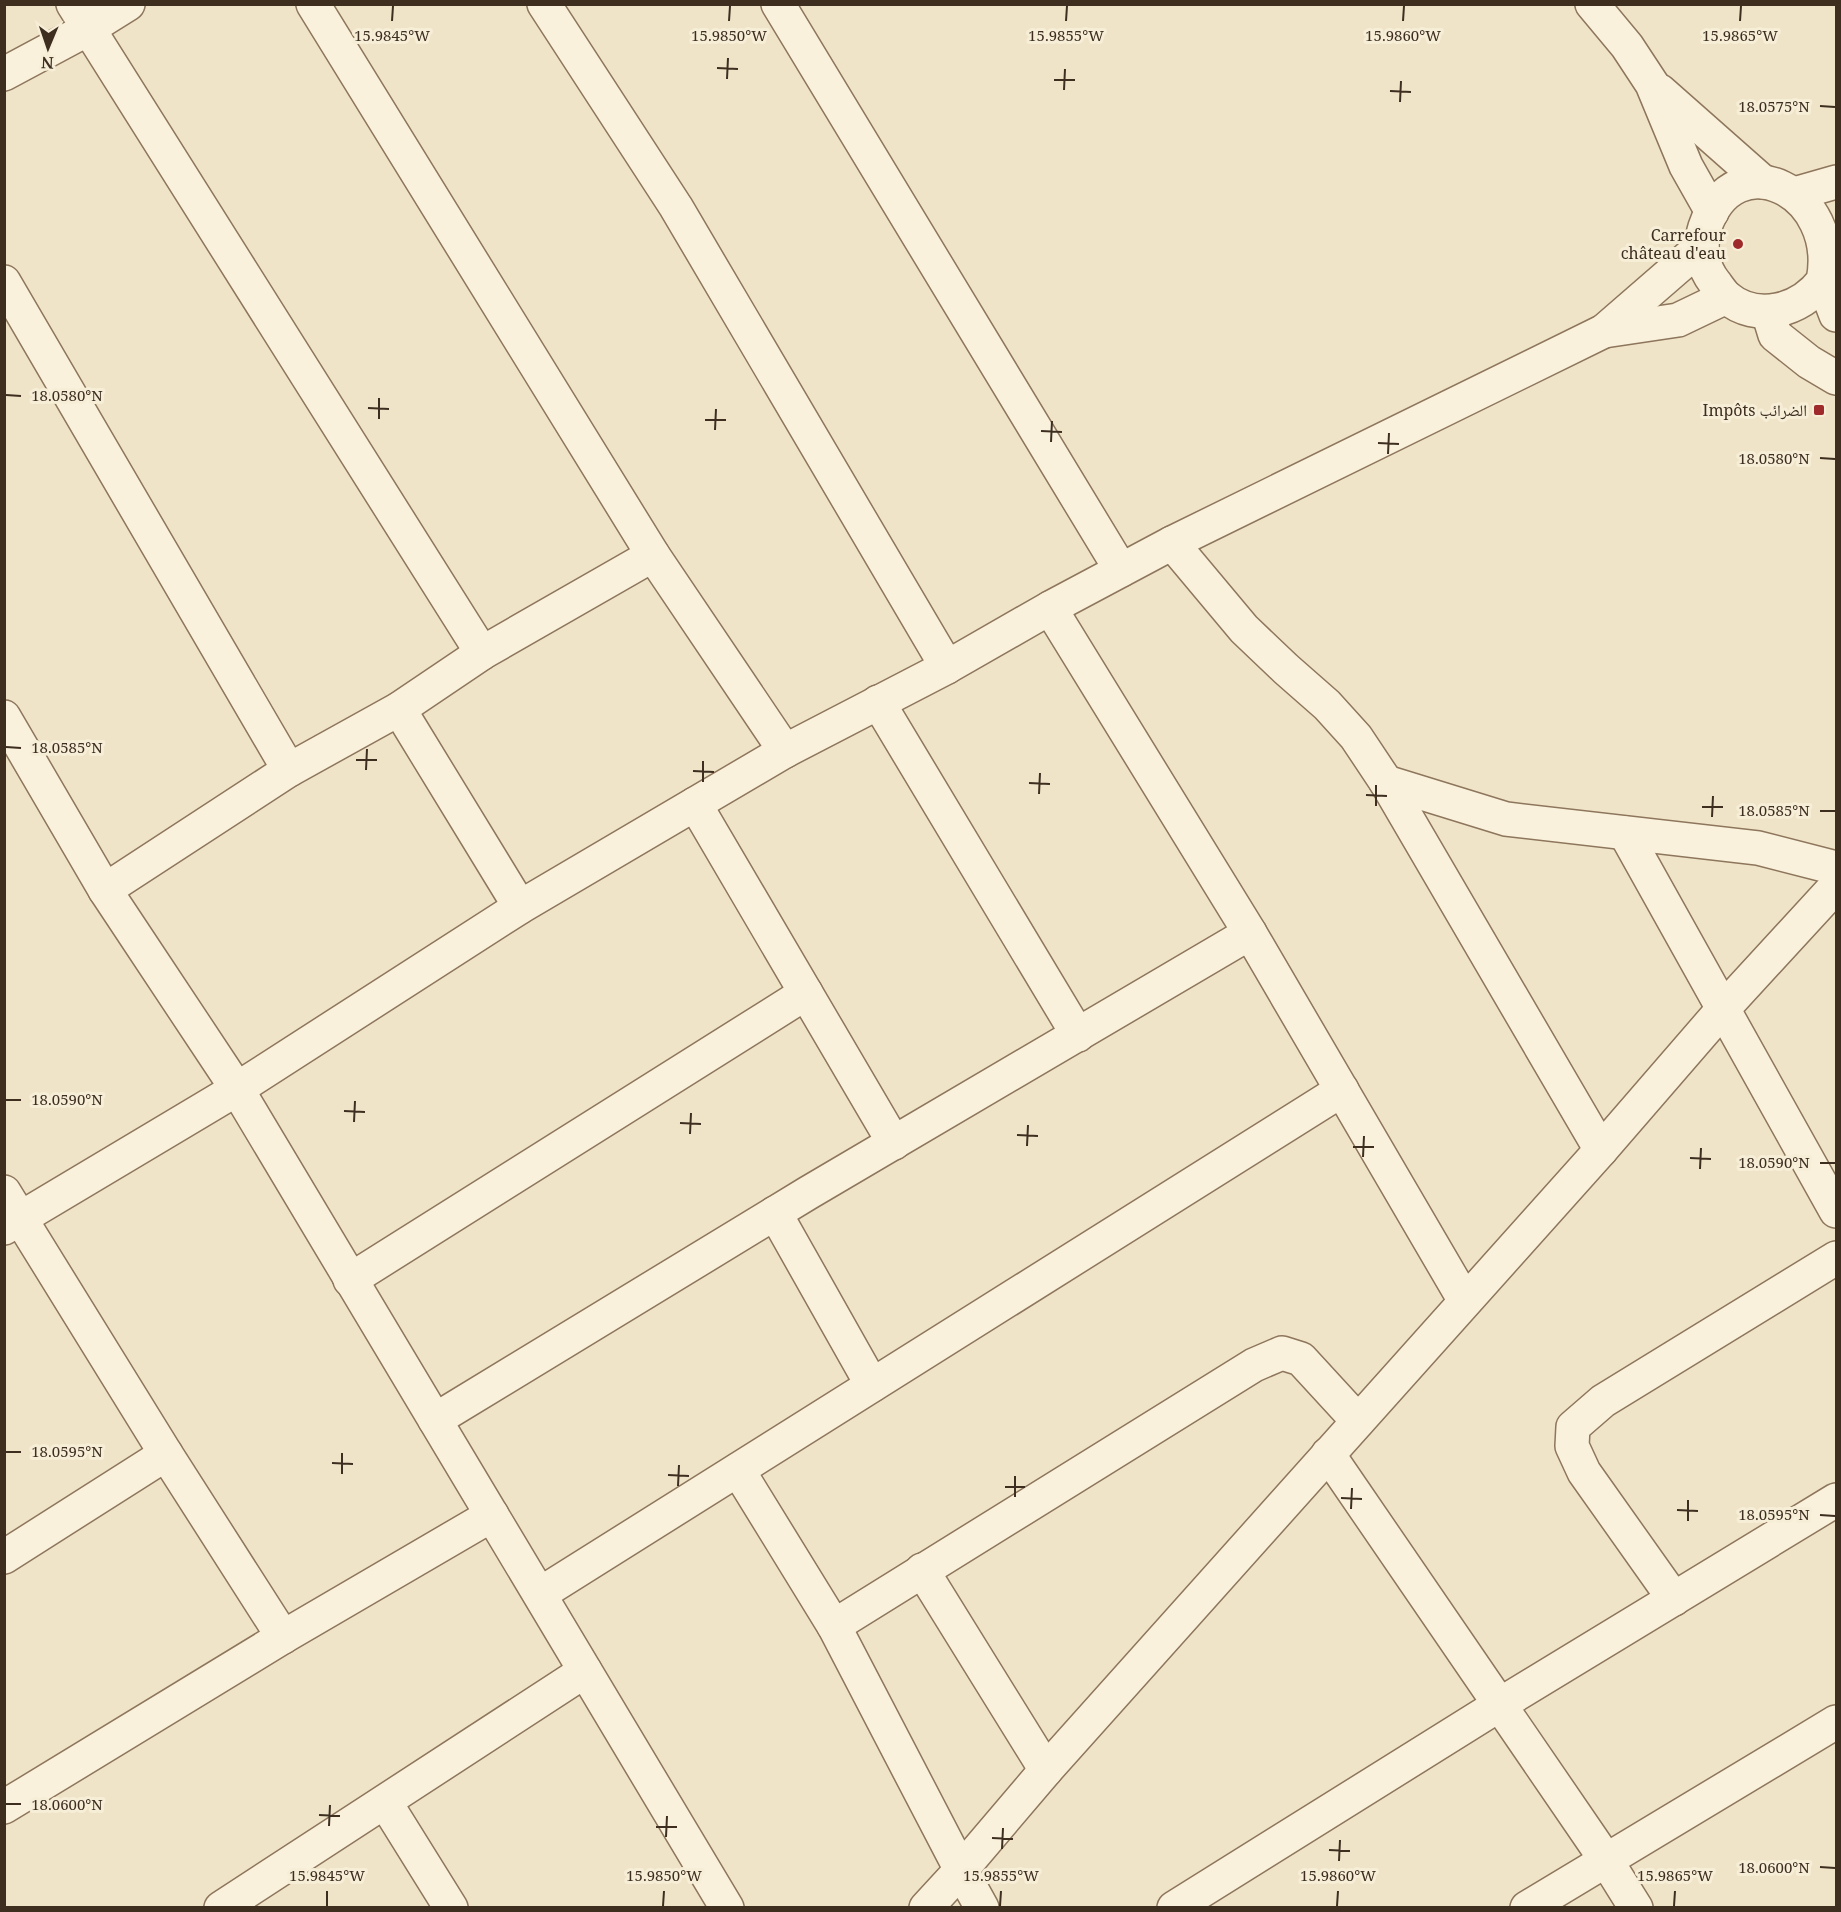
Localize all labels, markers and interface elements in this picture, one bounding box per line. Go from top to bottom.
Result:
north arrow [18,18,78,78]
text: 15.9845°W [354,25,430,45]
text: 15.9850°W [691,25,767,45]
text: 15.9855°W [1028,25,1104,45]
text: 15.9860°W [1365,25,1441,45]
text: 15.9865°W [1702,25,1778,45]
text: N [40,52,54,74]
text: 18.0575°N [1738,96,1810,116]
place label: Carrefour château d'eau [1621,224,1726,264]
marker: Carrefour château d'eau [1731,237,1745,251]
text: 18.0580°N [31,385,103,405]
place label: Impôts الضرائب [1703,399,1807,421]
marker: Impôts الضرائب [1812,403,1826,417]
text: 18.0580°N [1738,448,1810,468]
text: 18.0585°N [31,737,103,757]
text: 18.0585°N [1738,800,1810,820]
text: 18.0590°N [31,1089,103,1109]
text: 18.0590°N [1738,1152,1810,1172]
text: 18.0595°N [31,1441,103,1461]
text: 18.0595°N [1738,1504,1810,1524]
text: 18.0600°N [31,1794,103,1814]
text: 18.0600°N [1738,1857,1810,1877]
text: 15.9845°W [289,1865,365,1885]
text: 15.9850°W [626,1865,702,1885]
text: 15.9855°W [963,1865,1039,1885]
text: 15.9860°W [1300,1865,1376,1885]
text: 15.9865°W [1637,1865,1713,1885]

